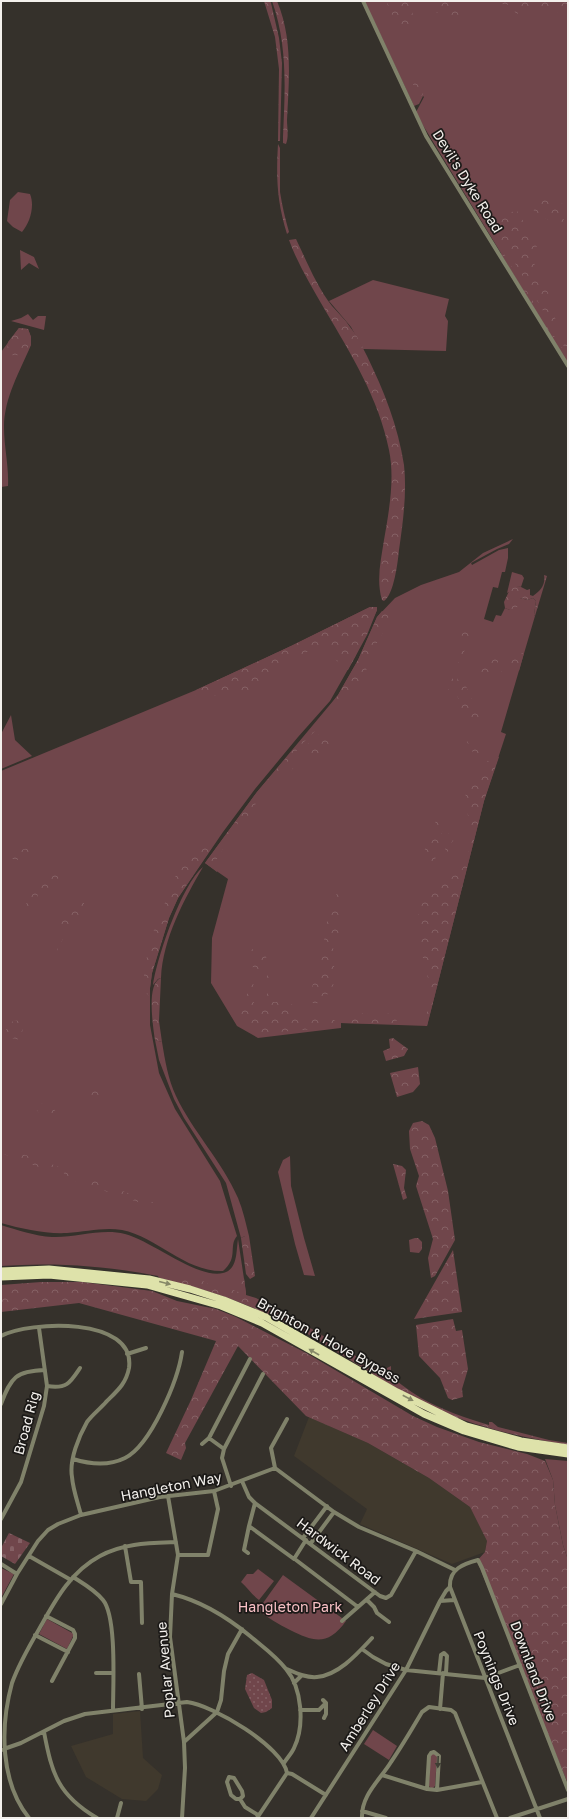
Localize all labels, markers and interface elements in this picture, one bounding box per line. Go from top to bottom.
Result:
street label: Devil's Dyke Road [429,126,507,236]
one-way arrow [159,1280,171,1286]
street label: Brighton & Hove Bypass [254,1294,404,1386]
one-way arrow [308,1348,320,1355]
street label: Broad Rig [9,1389,43,1457]
one-way arrow [402,1395,414,1401]
street label: Hangleton Way [119,1468,223,1504]
street label: Hardwick Road [294,1514,384,1588]
park label: Hangleton Park [238,1598,342,1615]
street label: Downland Drive [507,1619,561,1723]
street label: Poplar Avenue [152,1621,178,1719]
street label: Poynings Drive [470,1628,524,1728]
street label: Amberley Drive [335,1658,403,1754]
one-way arrow [435,1756,442,1768]

